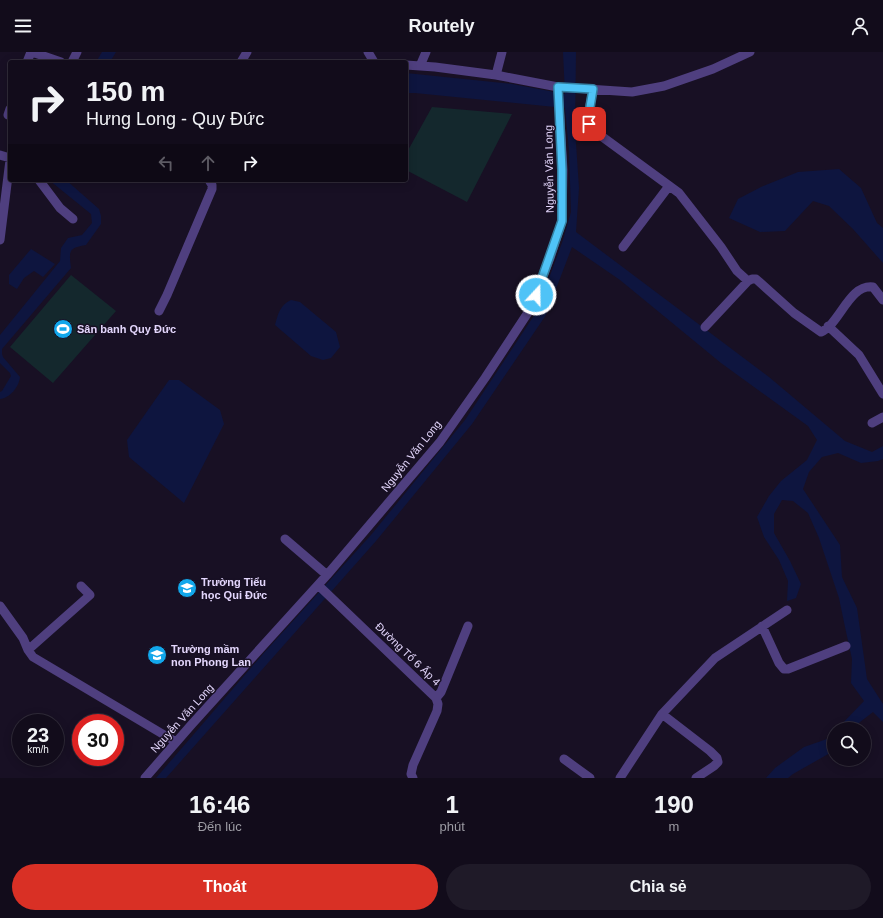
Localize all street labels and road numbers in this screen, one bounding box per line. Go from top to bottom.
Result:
street label: Nguyễn Văn Long [542,125,556,213]
street label: Nguyễn Văn Long [379,418,443,494]
street label: Đường Tổ 6 Ấp 4 [373,620,443,688]
street label: Nguyễn Văn Long [148,681,216,755]

